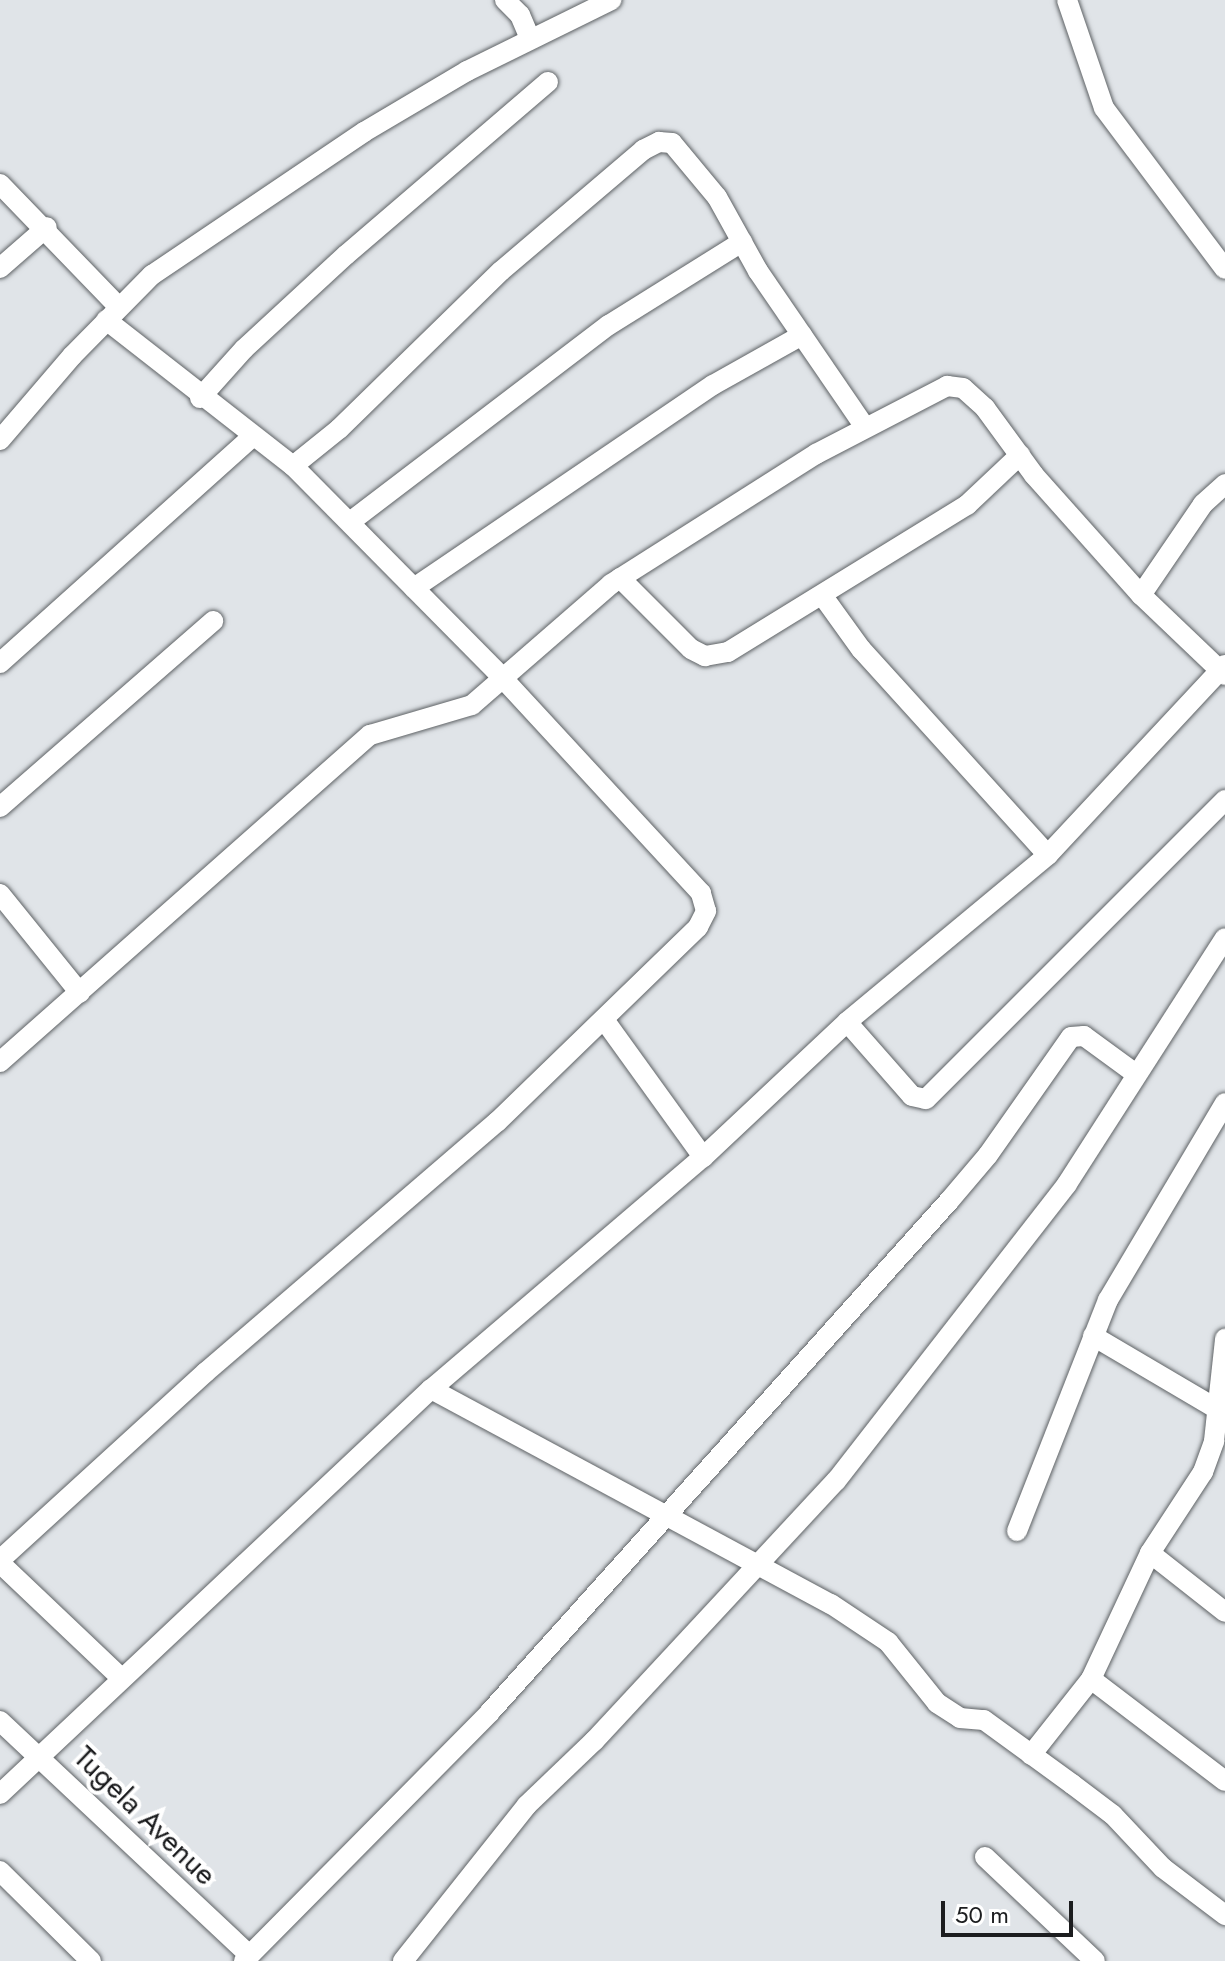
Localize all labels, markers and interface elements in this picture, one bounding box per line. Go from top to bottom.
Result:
street label: Tugela Avenue [66,1739,224,1893]
scale bar [945,1885,1077,1935]
text: 50 m [955,1897,1009,1932]

